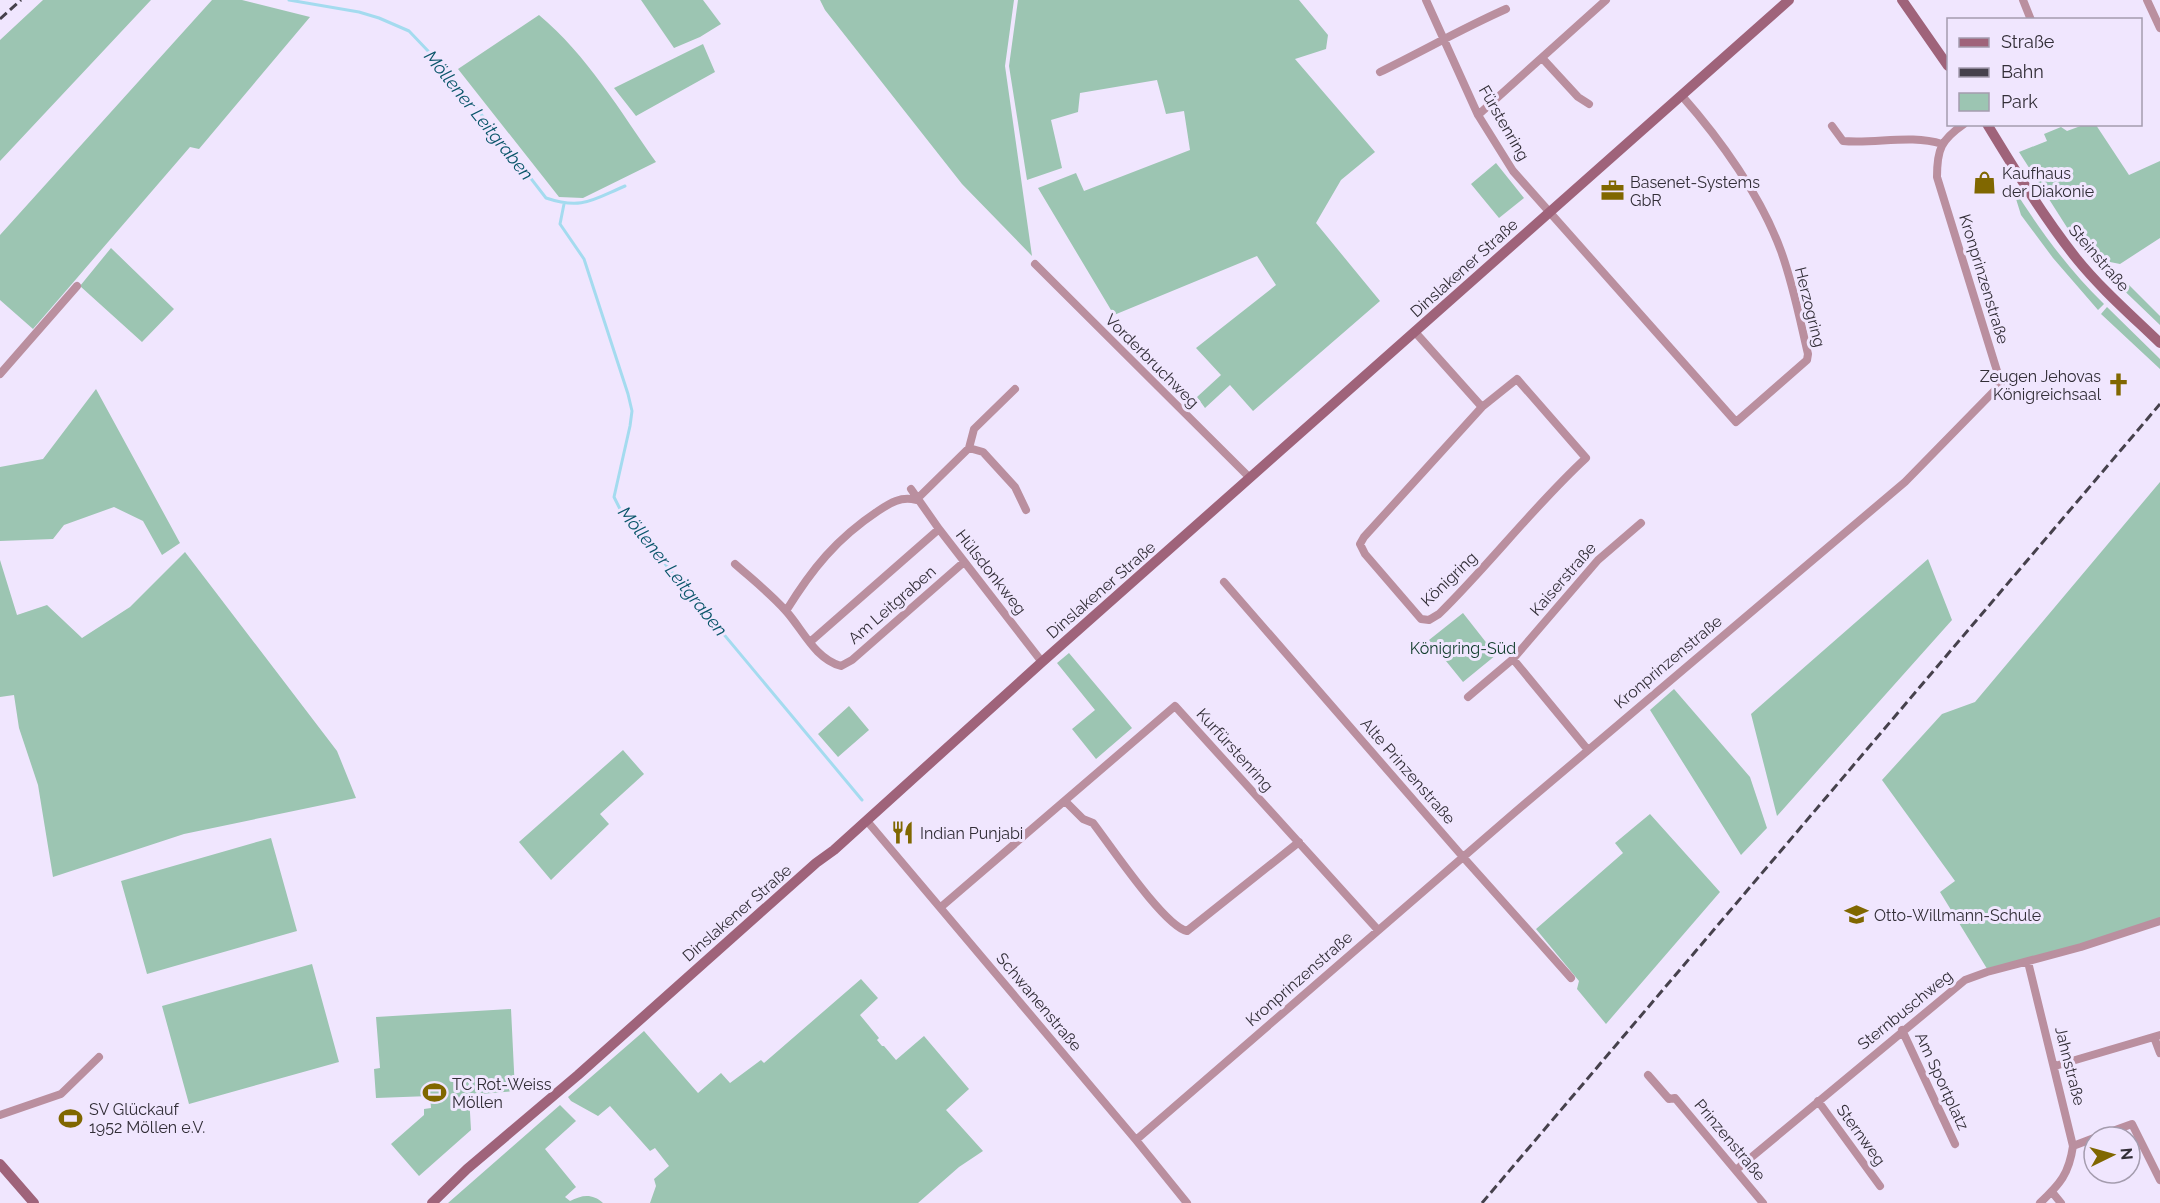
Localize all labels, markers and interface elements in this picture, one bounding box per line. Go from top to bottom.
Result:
legend [1947,18,2142,126]
text: Straße [2001,31,2055,52]
water label: Möllener Leitgraben [420,46,538,184]
text: Bahn [2001,61,2044,82]
street label: Fürstenring [1475,82,1533,164]
text: Park [2001,91,2038,112]
place label: Kaufhaus der Diakonie [2002,164,2094,201]
shop icon: Kaufhaus der Diakonie [1971,169,1997,195]
place label: Basenet-Systems GbR [1630,173,1760,210]
office icon: Basenet-Systems GbR [1599,178,1625,204]
street label: Kronprinzenstraße [1955,212,2013,346]
street label: Dinslakener Straße [1406,215,1522,321]
street label: Steinstraße [2065,221,2133,295]
street label: Herzogring [1791,265,1829,349]
street label: Vorderbruchweg [1101,310,1203,412]
place label: Zeugen Jehovas Königreichsaal [1980,367,2102,404]
church icon: Zeugen Jehovas Königreichsaal [2106,372,2132,398]
water label: Möllener Leitgraben [614,502,732,640]
street label: Hülsdonkweg [952,526,1030,618]
street label: Dinslakener Straße [1043,538,1159,642]
street label: Kaiserstraße [1526,538,1600,620]
street label: Königring [1417,548,1481,610]
street label: Am Leitgraben [844,562,940,648]
street label: Kronprinzenstraße [1610,611,1726,713]
park label: Königring-Süd [1410,639,1516,658]
street label: Kurfürstenring [1193,704,1277,796]
street label: Alte Prinzenstraße [1357,714,1459,828]
restaurant icon: Indian Punjabi [889,820,915,846]
place label: Indian Punjabi [920,824,1023,843]
street label: Dinslakener Straße [679,861,795,965]
school or university icon: Otto-Willmann-Schule [1843,902,1869,928]
place label: Otto-Willmann-Schule [1874,906,2041,925]
street label: Kronprinzenstraße [1242,928,1356,1030]
street label: Schwanenstraße [992,949,1086,1055]
street label: Sternbuschweg [1854,966,1956,1054]
street label: Jahnstraße [2051,1025,2089,1107]
street label: Am Sportplatz [1911,1029,1973,1133]
place label: TC Rot-Weiss Möllen [452,1075,552,1112]
sports icon: TC Rot-Weiss Möllen [421,1080,447,1106]
street label: Prinzenstraße [1690,1095,1770,1185]
place label: SV Glückauf 1952 Möllen e.V. [89,1100,205,1137]
street label: Sternweg [1832,1101,1890,1169]
sports icon: SV Glückauf 1952 Möllen e.V. [58,1105,84,1131]
north arrow [2082,1125,2142,1185]
text: N [2116,1147,2136,1161]

